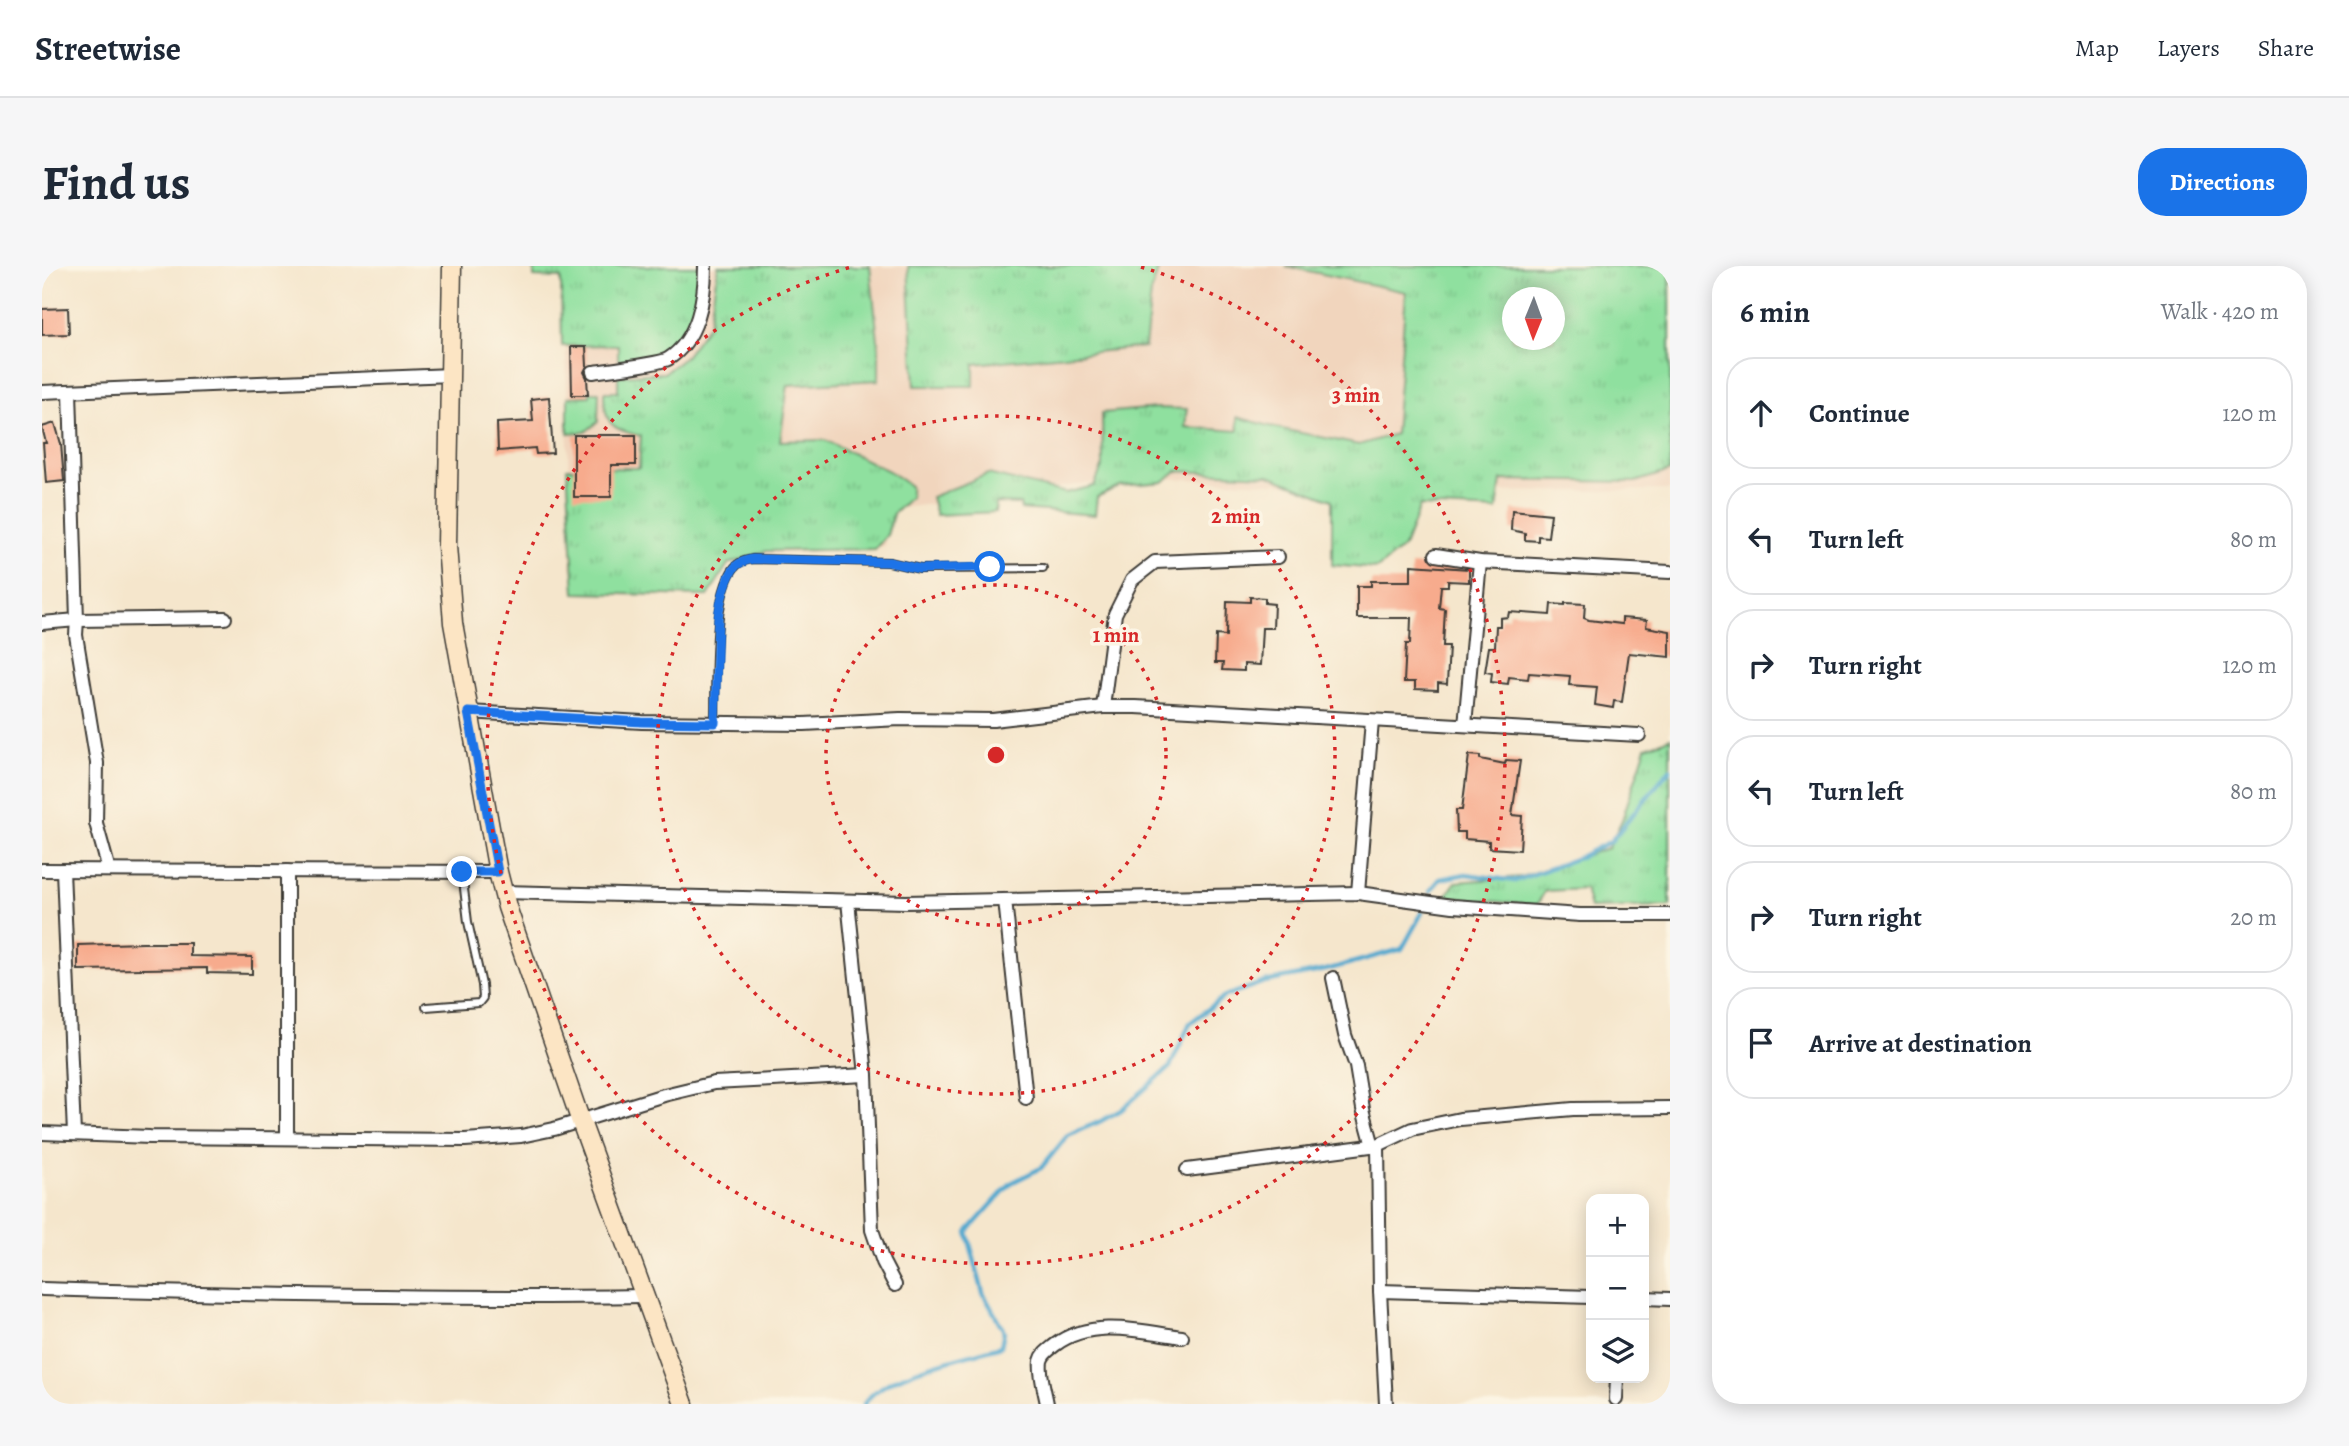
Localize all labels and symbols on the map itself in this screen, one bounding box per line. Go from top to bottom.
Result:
north arrow [1502,287,1565,350]
text: 3 min [1332,381,1380,409]
text: 2 min [1211,502,1261,530]
route start [974,551,1005,582]
text: 1 min [1093,621,1140,649]
centre of rings [984,743,1008,767]
route end [446,856,477,887]

